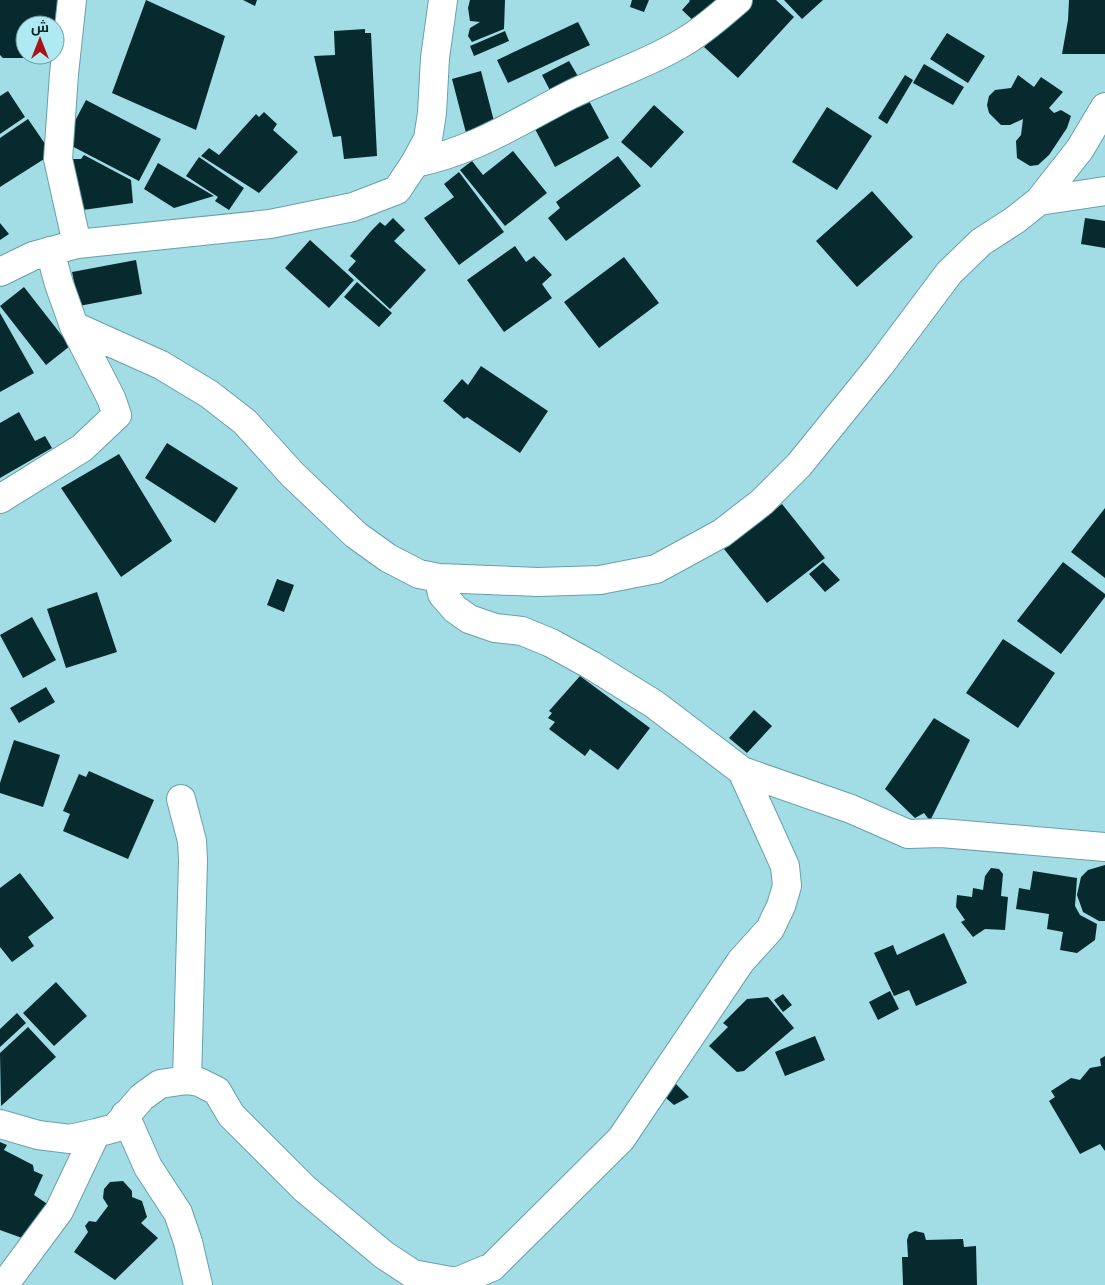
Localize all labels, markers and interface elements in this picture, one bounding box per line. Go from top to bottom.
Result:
north arrow [15,15,65,65]
text: ش [31,19,49,36]

